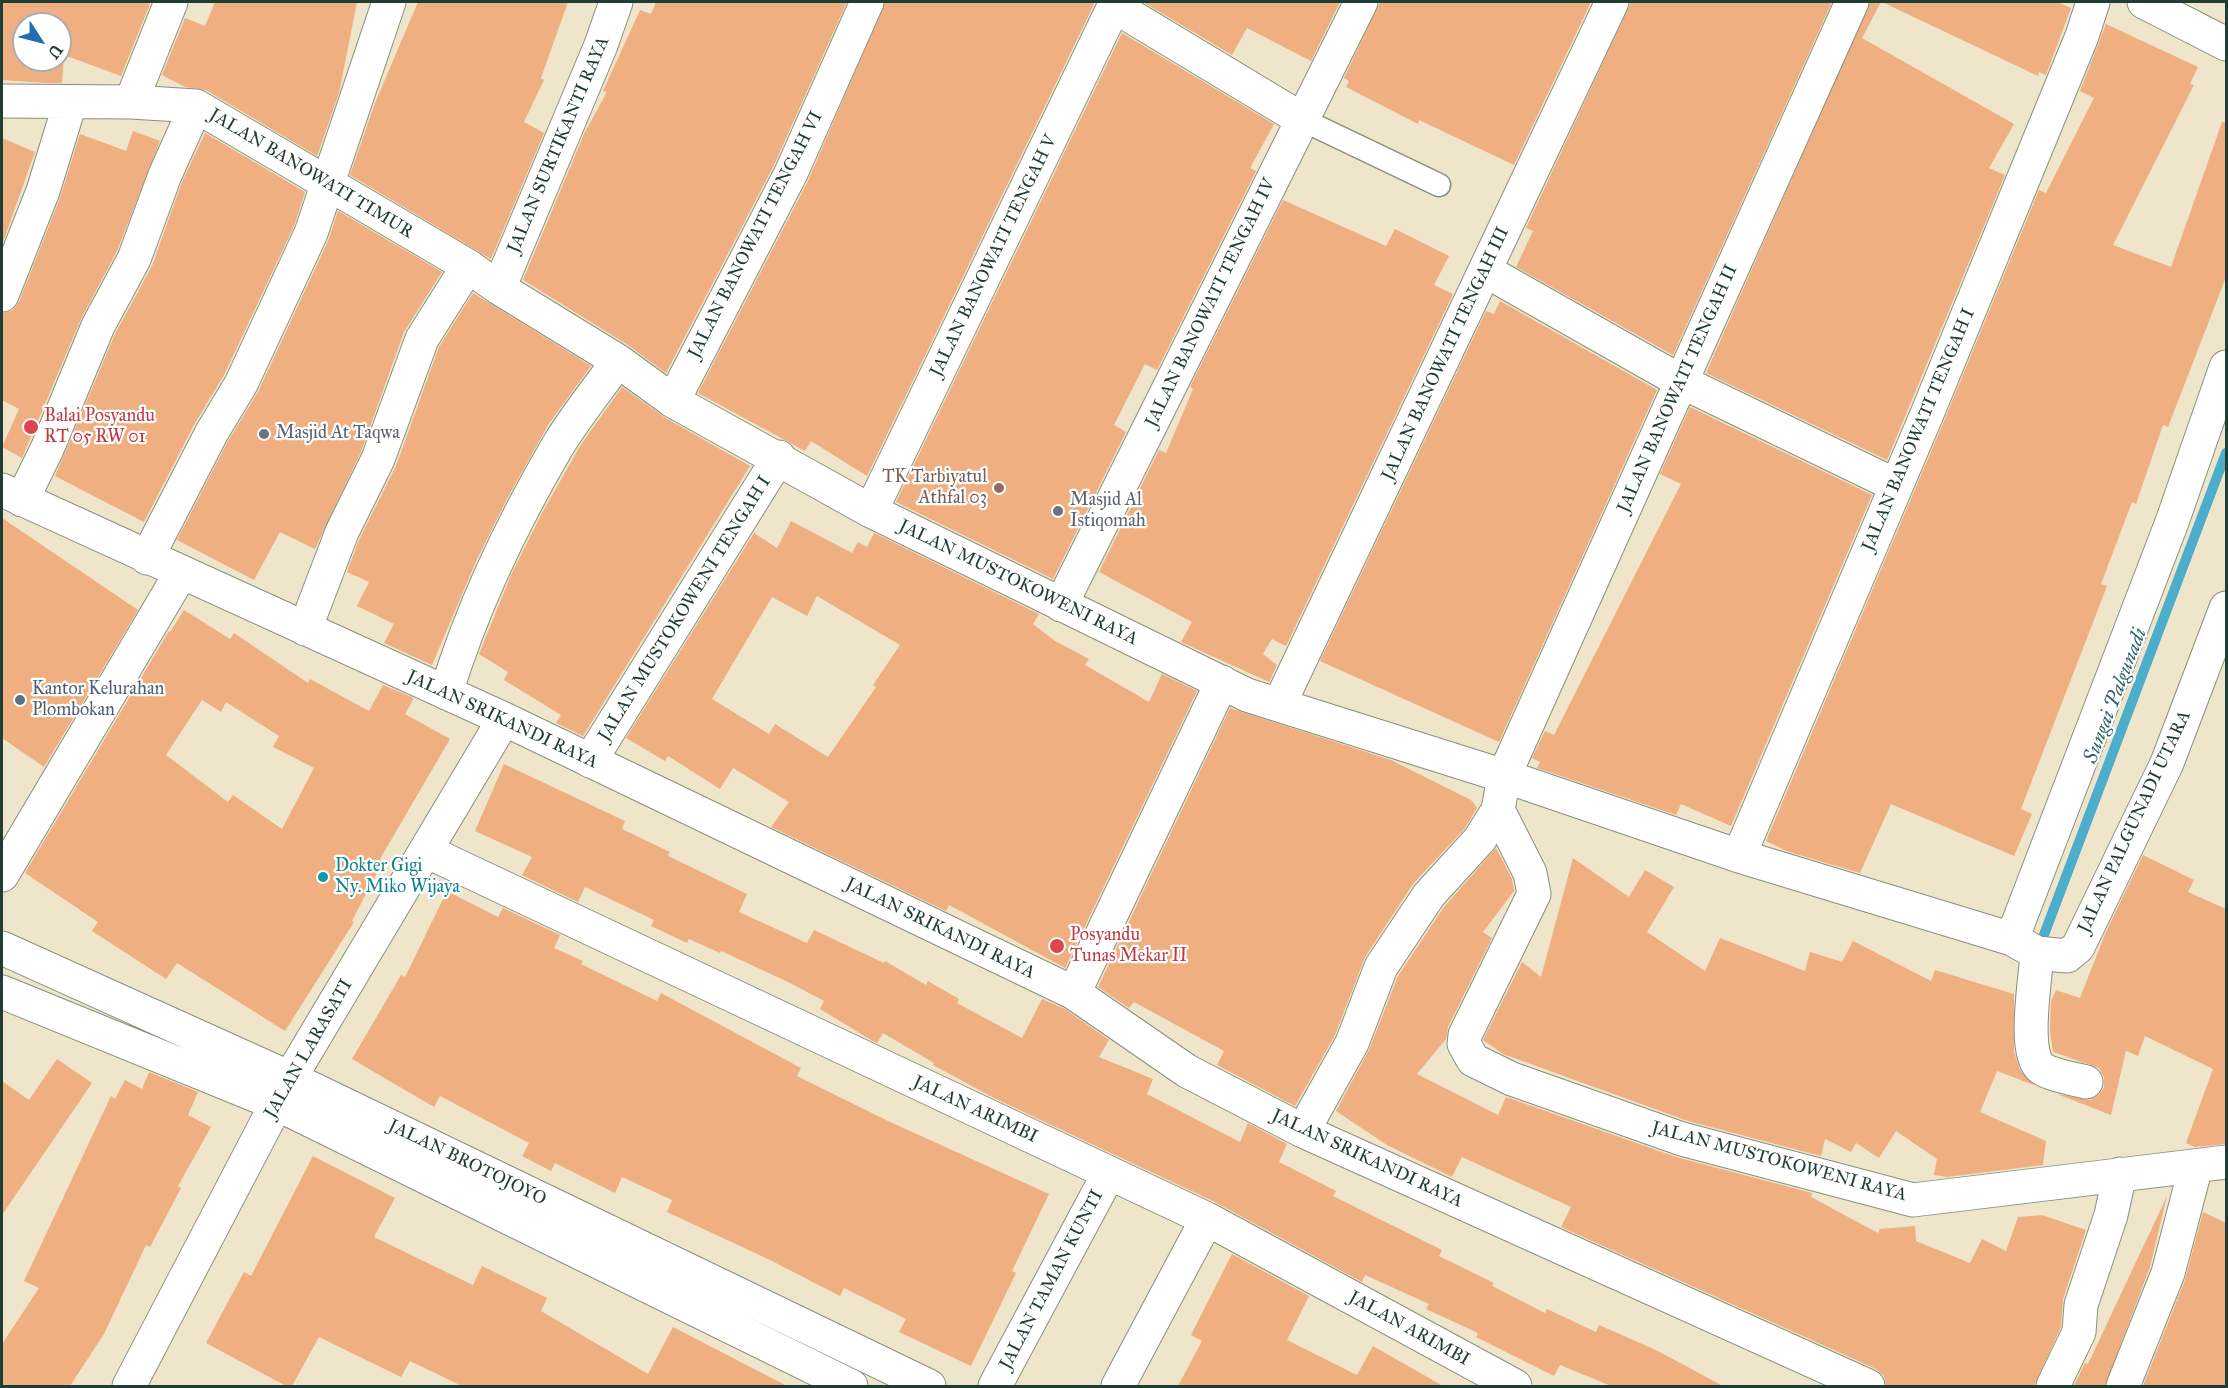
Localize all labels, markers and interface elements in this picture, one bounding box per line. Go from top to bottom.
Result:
north arrow [12,12,72,72]
street label: JALAN SURTIKANTI RAYA [504,34,614,256]
text: U [44,41,67,62]
street label: JALAN BANOWATI TIMUR [205,104,417,244]
street label: JALAN BANOWATI TENGAH VI [684,108,828,362]
street label: JALAN BANOWATI TENGAH V [926,132,1062,380]
street label: JALAN BANOWATI TENGAH IV [1141,175,1281,431]
street label: JALAN BANOWATI TENGAH III [1378,224,1514,484]
street label: JALAN BANOWATI TENGAH II [1613,262,1743,516]
street label: JALAN BANOWATI TENGAH I [1858,305,1980,555]
place label: Balai Posyandu RT 05 RW 01 [44,406,155,448]
marker: Balai Posyandu RT 05 RW 01 [22,418,40,436]
place label: Masjid At Taqwa [276,423,400,445]
marker: Masjid At Taqwa [257,427,271,441]
place label: TK Tarbiyatul Athfal 03 [882,467,987,510]
street label: JALAN MUSTOKOWENI TENGAH I [594,472,776,746]
marker: TK Tarbiyatul Athfal 03 [992,481,1006,495]
place label: Masjid Al Istiqomah [1070,490,1146,532]
marker: Masjid Al Istiqomah [1051,504,1065,518]
street label: JALAN MUSTOKOWENI RAYA [895,516,1141,650]
water label: Sungai Palgunadi [2079,625,2153,767]
street label: JALAN SRIKANDI RAYA [403,666,601,774]
place label: Kantor Kelurahan Plombokan [32,679,164,722]
marker: Kantor Kelurahan Plombokan [13,693,27,707]
street label: JALAN PALGUNADI UTARA [2074,707,2196,937]
place label: Dokter Gigi Ny. Miko Wijaya [335,856,460,898]
marker: Dokter Gigi Ny. Miko Wijaya [316,870,330,884]
street label: JALAN SRIKANDI RAYA [842,874,1038,984]
place label: Posyandu Tunas Mekar II [1070,925,1187,968]
marker: Posyandu Tunas Mekar II [1048,937,1066,955]
street label: JALAN LARASATI [260,976,358,1122]
street label: JALAN ARIMBI [909,1072,1041,1148]
street label: JALAN SRIKANDI RAYA [1268,1105,1466,1213]
street label: JALAN BROTOJOYO [385,1115,549,1211]
street label: JALAN MUSTOKOWENI RAYA [1649,1118,1909,1206]
street label: JALAN TAMAN KUNTI [995,1187,1109,1373]
street label: JALAN ARIMBI [1345,1287,1473,1371]

